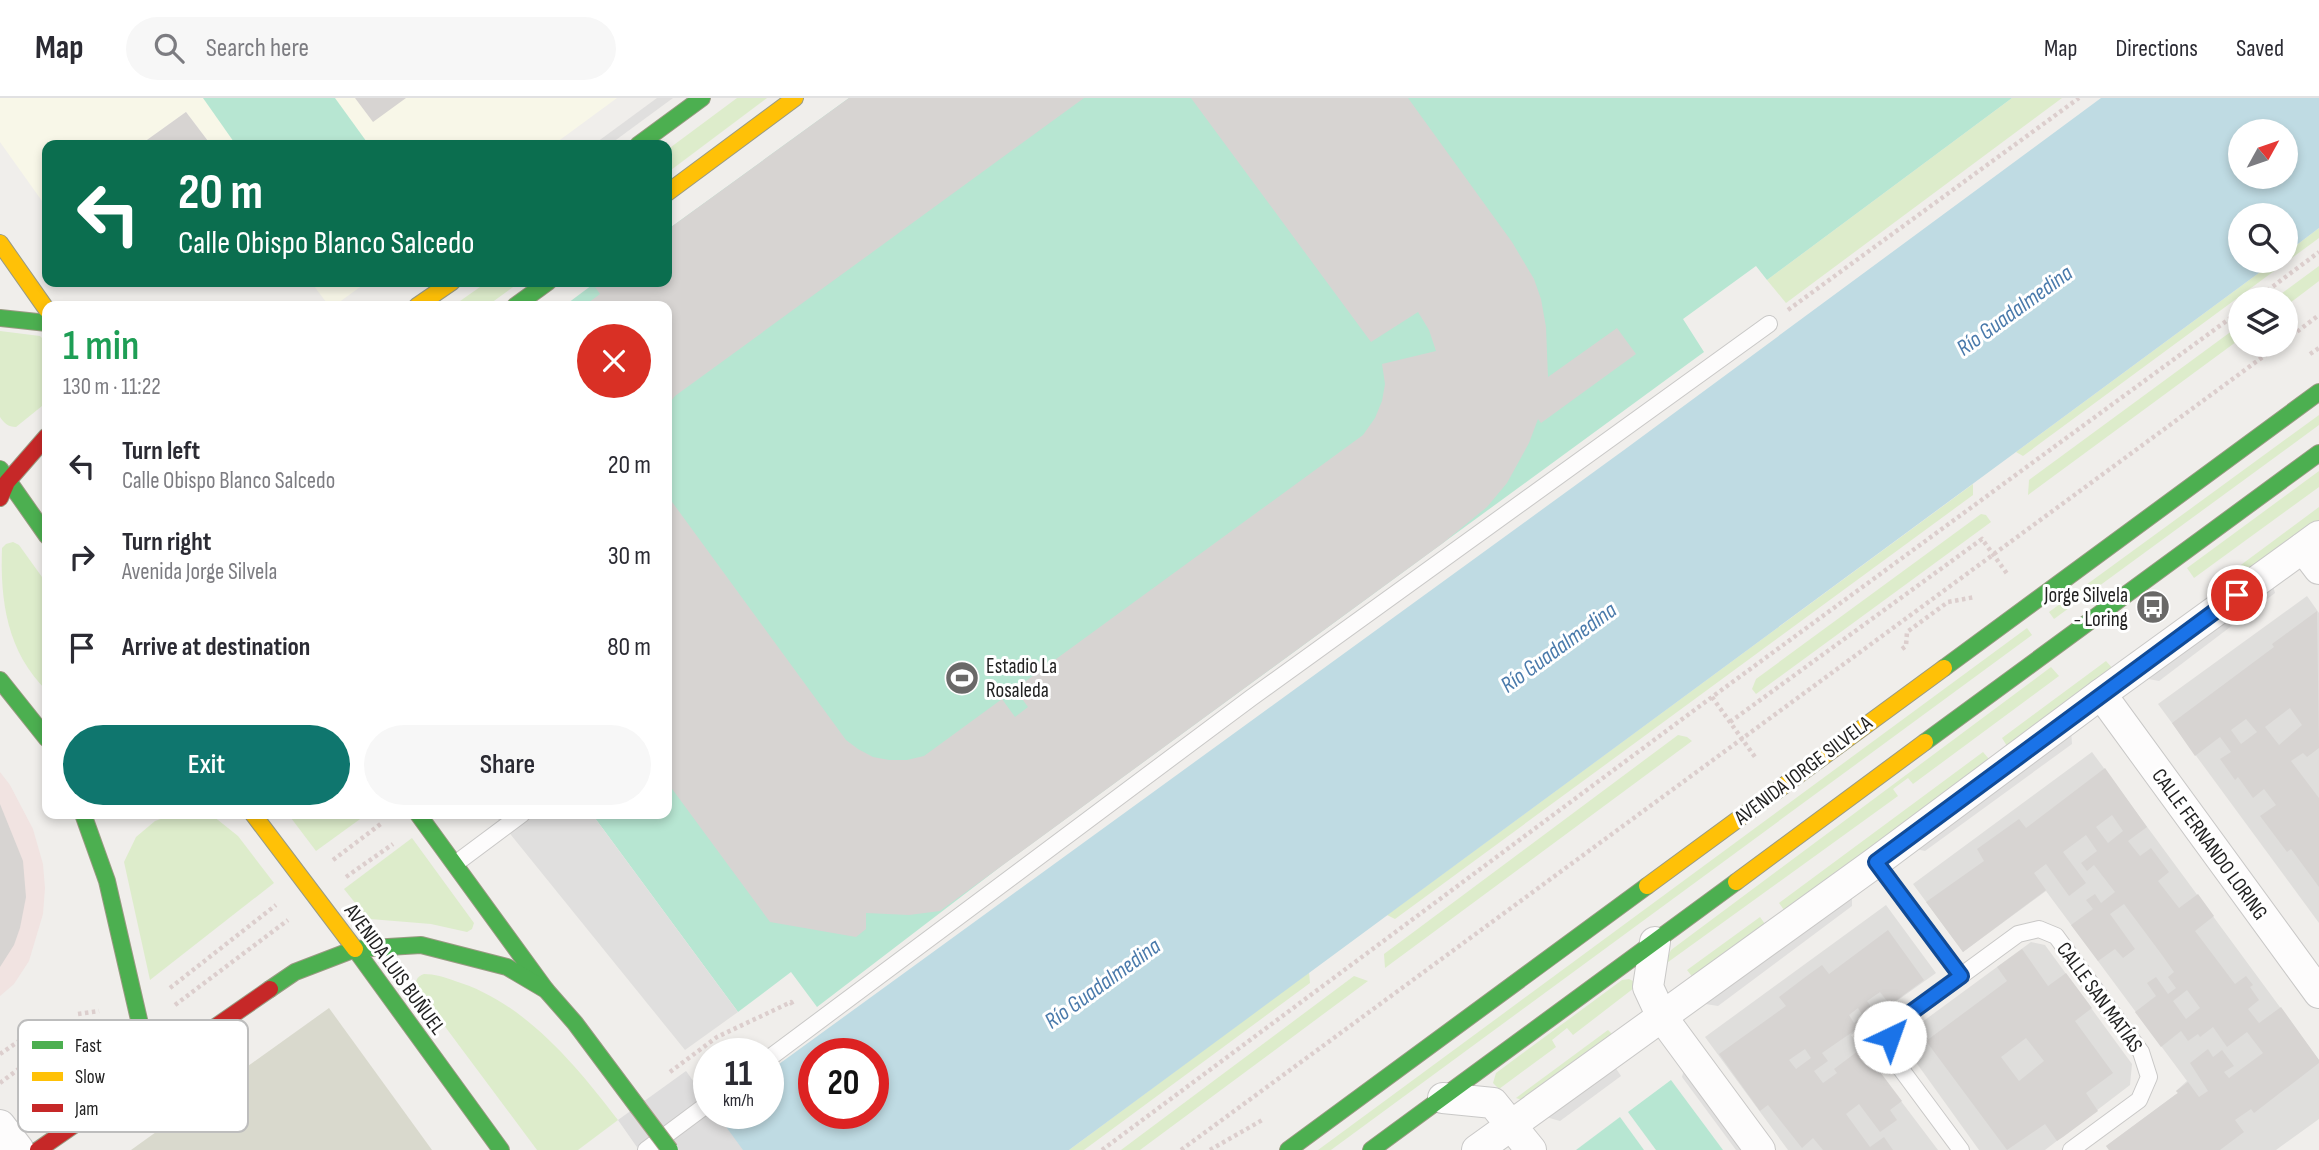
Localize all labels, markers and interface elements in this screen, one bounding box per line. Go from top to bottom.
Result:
search box [126,17,616,80]
text: Map [35,28,84,68]
icon: search [150,29,188,67]
text: Search here [206,33,309,64]
text: Map [2044,34,2077,63]
text: Directions [2115,34,2198,63]
text: Saved [2236,34,2284,63]
north arrow [2228,119,2298,189]
map controls [2228,119,2298,357]
text: 20 m [178,164,263,223]
icon: left [63,168,154,259]
button: search [2228,203,2298,273]
text: Calle Obispo Blanco Salcedo [178,224,475,263]
water label: Río Guadalmedina [1951,259,2079,362]
button: layers [2228,287,2298,357]
text: 1 min [63,321,139,372]
button: close [577,324,651,398]
text: 130 m · 11:22 [63,373,161,401]
text: Turn left [122,436,200,467]
icon: left [63,447,101,485]
text: 20 m [608,450,651,481]
text: Calle Obispo Blanco Salcedo [122,467,335,495]
text: Turn right [122,527,211,558]
icon: right [63,538,101,576]
text: 30 m [608,541,651,572]
text: Avenida Jorge Silvela [122,558,277,586]
pin [2207,565,2267,625]
icon: arrive [2218,576,2256,614]
place label: Jorge Silvela - Loring [2043,583,2128,632]
bus stop icon: Jorge Silvela - Loring [2134,588,2172,626]
water label: Río Guadalmedina [1495,596,1623,699]
icon: arrive [63,629,101,667]
text: Arrive at destination [122,632,310,663]
text: 80 m [607,632,651,663]
place label: Estadio La Rosaleda [986,654,1057,703]
sports icon: Estadio La Rosaleda [943,659,981,697]
street label: AVENIDA JORGE SILVELA [1729,710,1878,831]
button: Exit [63,725,350,805]
button: Share [364,725,651,805]
street label: CALLE FERNANDO LORING [2146,764,2273,925]
street label: AVENIDA LUIS BUÑUEL [338,898,451,1040]
water label: Río Guadalmedina [1039,932,1167,1035]
street label: CALLE SAN MATÍAS [2051,937,2148,1057]
position arrow [1853,1000,1927,1074]
legend [18,1020,248,1132]
text: Fast [75,1035,102,1058]
speed limit sign: 20 [798,1038,889,1129]
text: 11 [725,1053,752,1096]
text: Slow [75,1066,105,1089]
text: km/h [723,1090,754,1111]
text: Jam [74,1098,98,1121]

